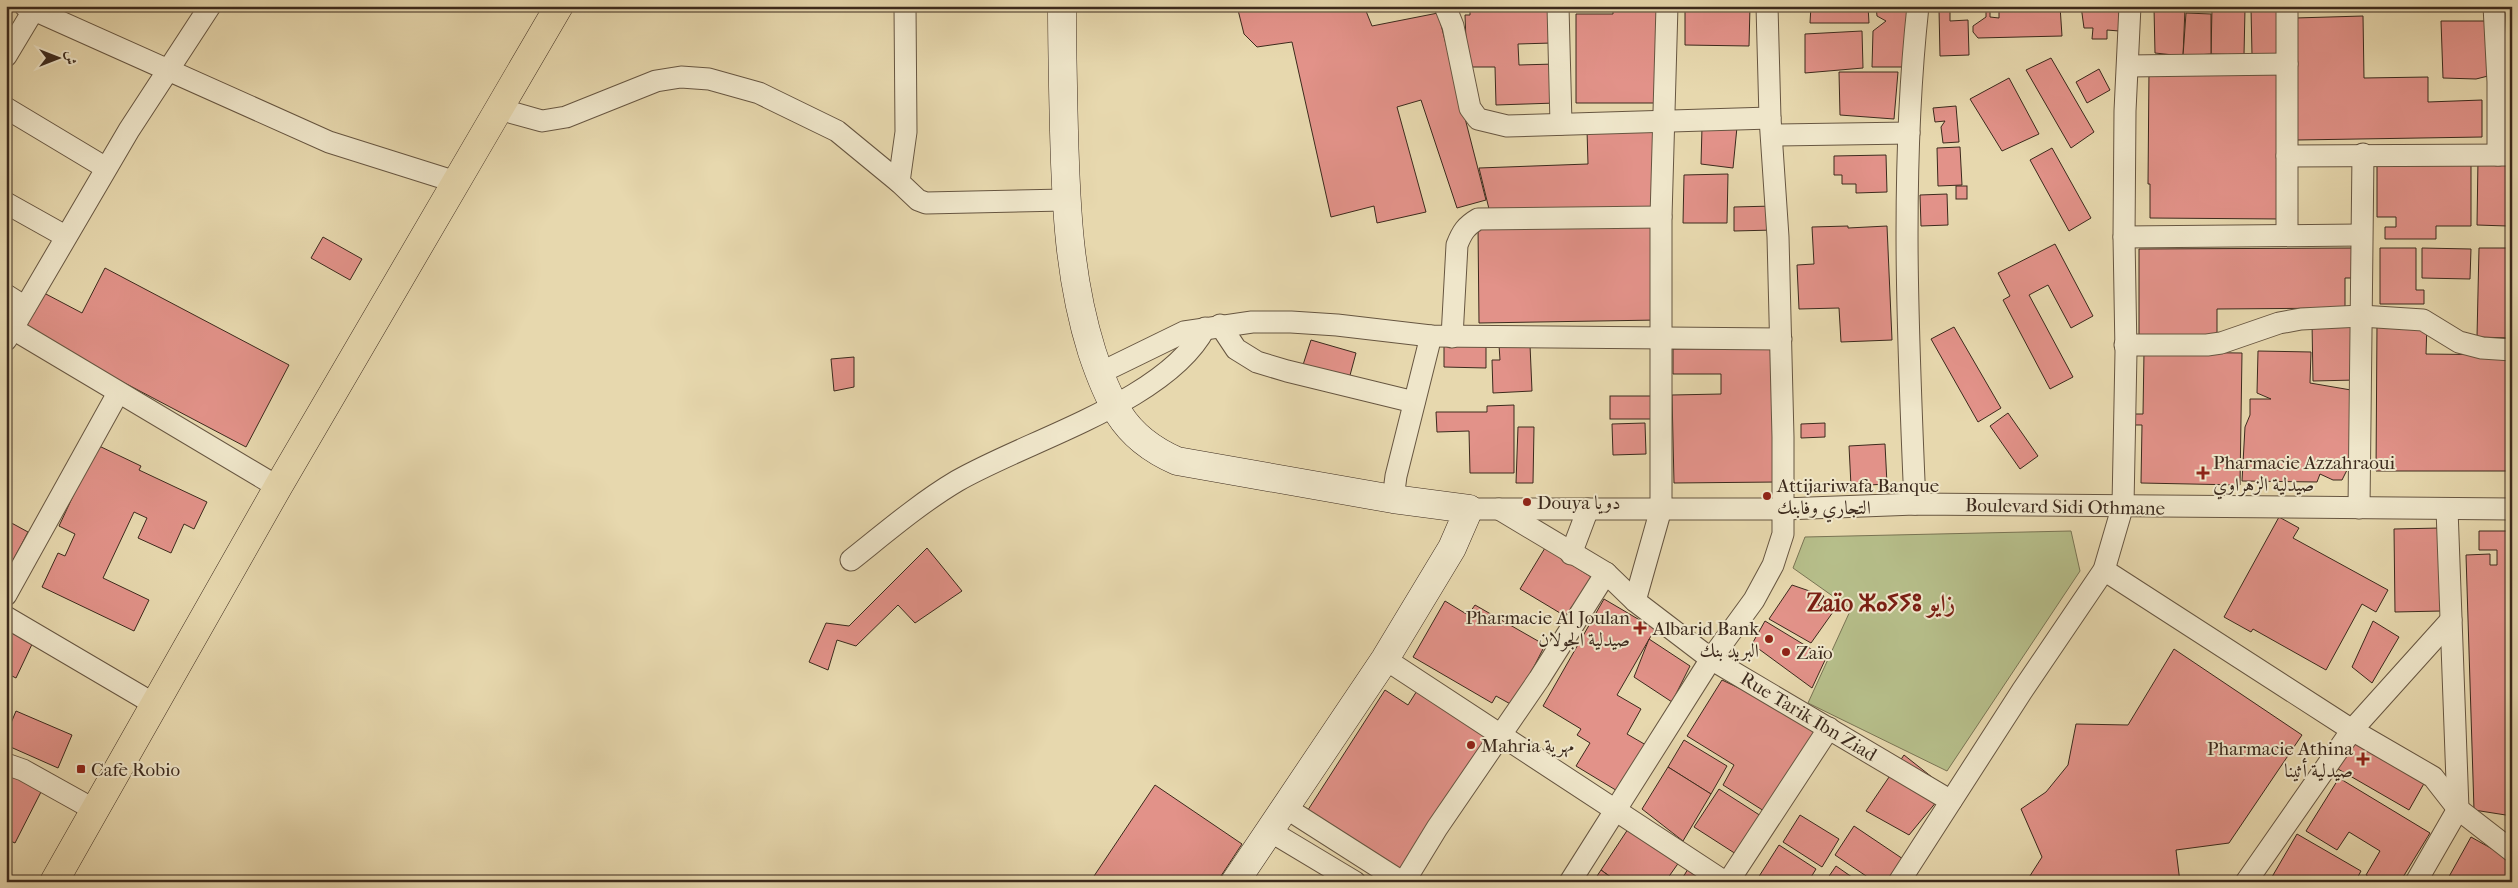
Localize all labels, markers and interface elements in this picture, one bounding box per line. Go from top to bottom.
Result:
north arrow [32,32,82,82]
text: ش [62,51,79,65]
place label: Pharmacie Azzahraoui صيدلية الزهراوي [2213,452,2396,500]
marker: Pharmacie Azzahraoui صيدلية الزهراوي [2197,467,2209,479]
place label: Attijariwafa Banque التجاري وفابنك [1776,475,1939,523]
marker: Attijariwafa Banque التجاري وفابنك [1761,490,1773,502]
place label: Douya دويا [1537,492,1621,515]
street label: Boulevard Sidi Othmane [1965,494,2165,520]
marker: Douya دويا [1521,496,1533,508]
district label: Zaïo ⵣⴰⵢⵢⵓ زايو [1807,589,1956,618]
place label: Pharmacie Al Joulan صيدلية الجولان [1465,607,1630,652]
place label: Albarid Bank البريد بنك [1652,618,1759,662]
marker: Pharmacie Al Joulan صيدلية الجولان [1634,622,1646,634]
marker: Albarid Bank البريد بنك [1763,633,1775,645]
place label: Zaïo [1796,642,1833,664]
marker: Zaïo [1780,646,1792,658]
street label: Rue Tarik Ibn Ziad [1736,667,1881,767]
place label: Mahria مهرية [1481,735,1574,758]
place label: Pharmacie Athina صيدلية أثينا [2207,738,2353,782]
marker: Mahria مهرية [1465,739,1477,751]
marker: Pharmacie Athina صيدلية أثينا [2357,753,2369,765]
place label: Cafe Robio [91,759,180,781]
marker: Cafe Robio [75,763,87,775]

